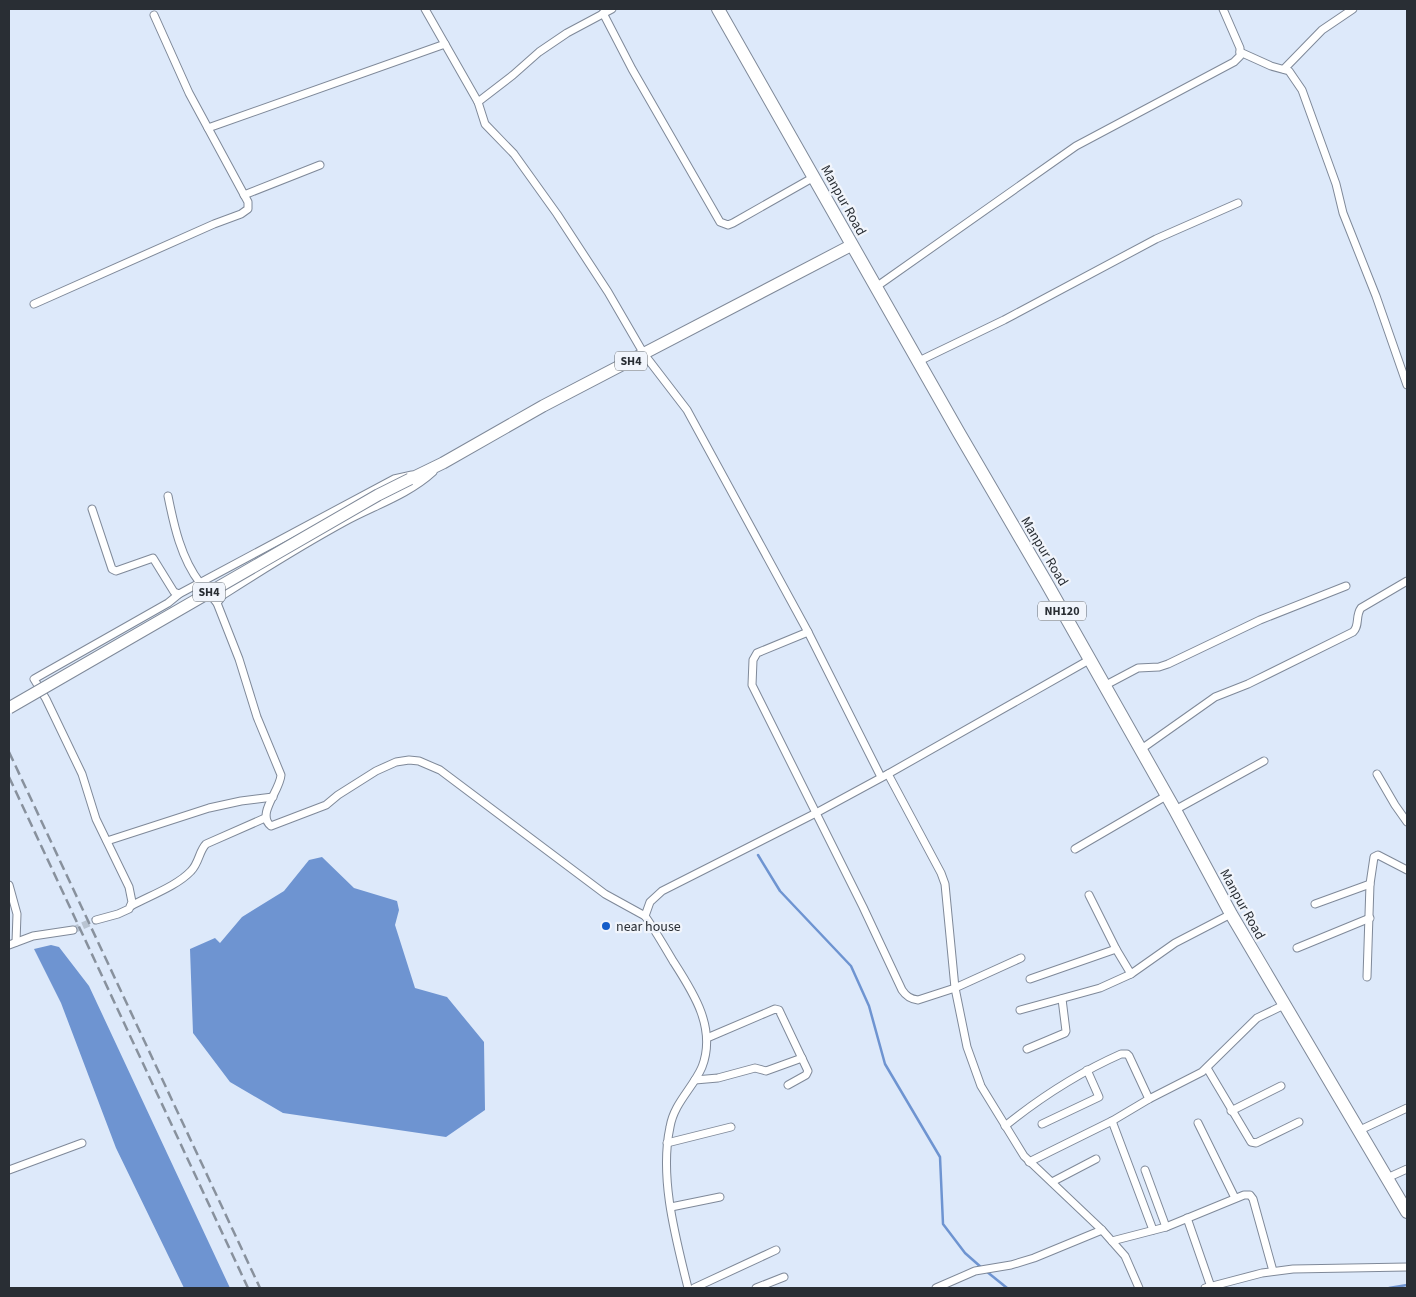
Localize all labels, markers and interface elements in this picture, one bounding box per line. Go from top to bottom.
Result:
street label: Manpur Road [815,162,871,239]
road number: SH4 [615,352,647,371]
street label: Manpur Road [1015,513,1073,590]
road number: SH4 [193,582,225,602]
road number: NH120 [1038,602,1086,620]
street label: Manpur Road [1214,866,1270,943]
place label: near house [616,917,681,937]
marker: near house [600,920,612,932]

